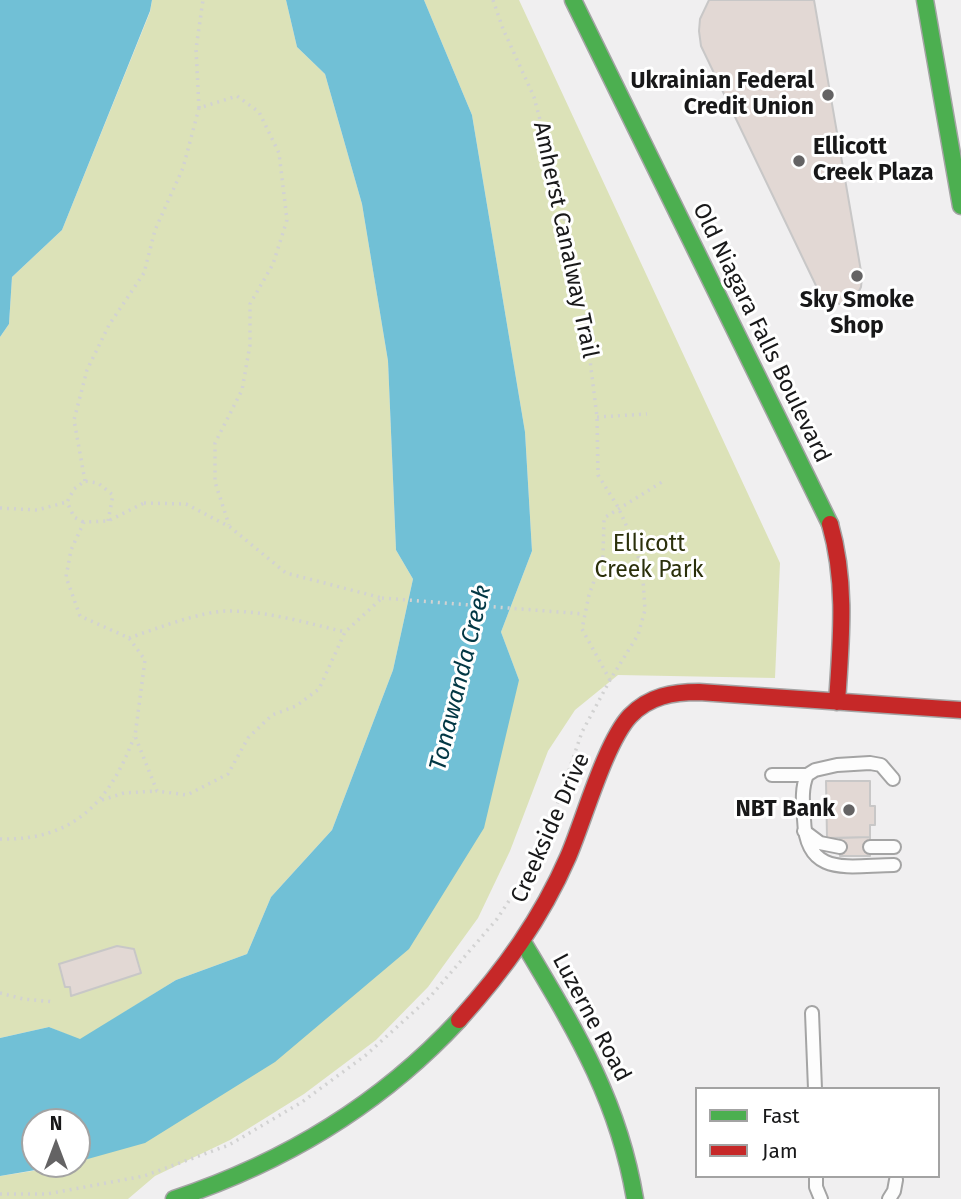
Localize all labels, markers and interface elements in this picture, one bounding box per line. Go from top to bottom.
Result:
place label: Ukrainian Federal Credit Union [631,68,814,122]
marker: Ukrainian Federal Credit Union [820,87,836,103]
street label: Amherst Canalway Trail [526,119,604,361]
place label: Ellicott Creek Plaza [813,134,934,188]
marker: Ellicott Creek Plaza [791,153,807,169]
street label: Old Niagara Falls Boulevard [686,199,836,467]
marker: Sky Smoke Shop [849,268,865,284]
place label: Sky Smoke Shop [800,287,914,341]
park label: Ellicott Creek Park [595,531,703,585]
water label: Tonawanda Creek [424,582,498,774]
street label: Creekside Drive [506,749,596,907]
place label: NBT Bank [735,796,835,824]
marker: NBT Bank [841,802,857,818]
street label: Luzerne Road [546,949,636,1087]
legend [695,1087,940,1178]
text: Fast [762,1103,800,1129]
north arrow [21,1108,91,1178]
text: N [50,1112,62,1135]
text: Jam [762,1138,798,1164]

